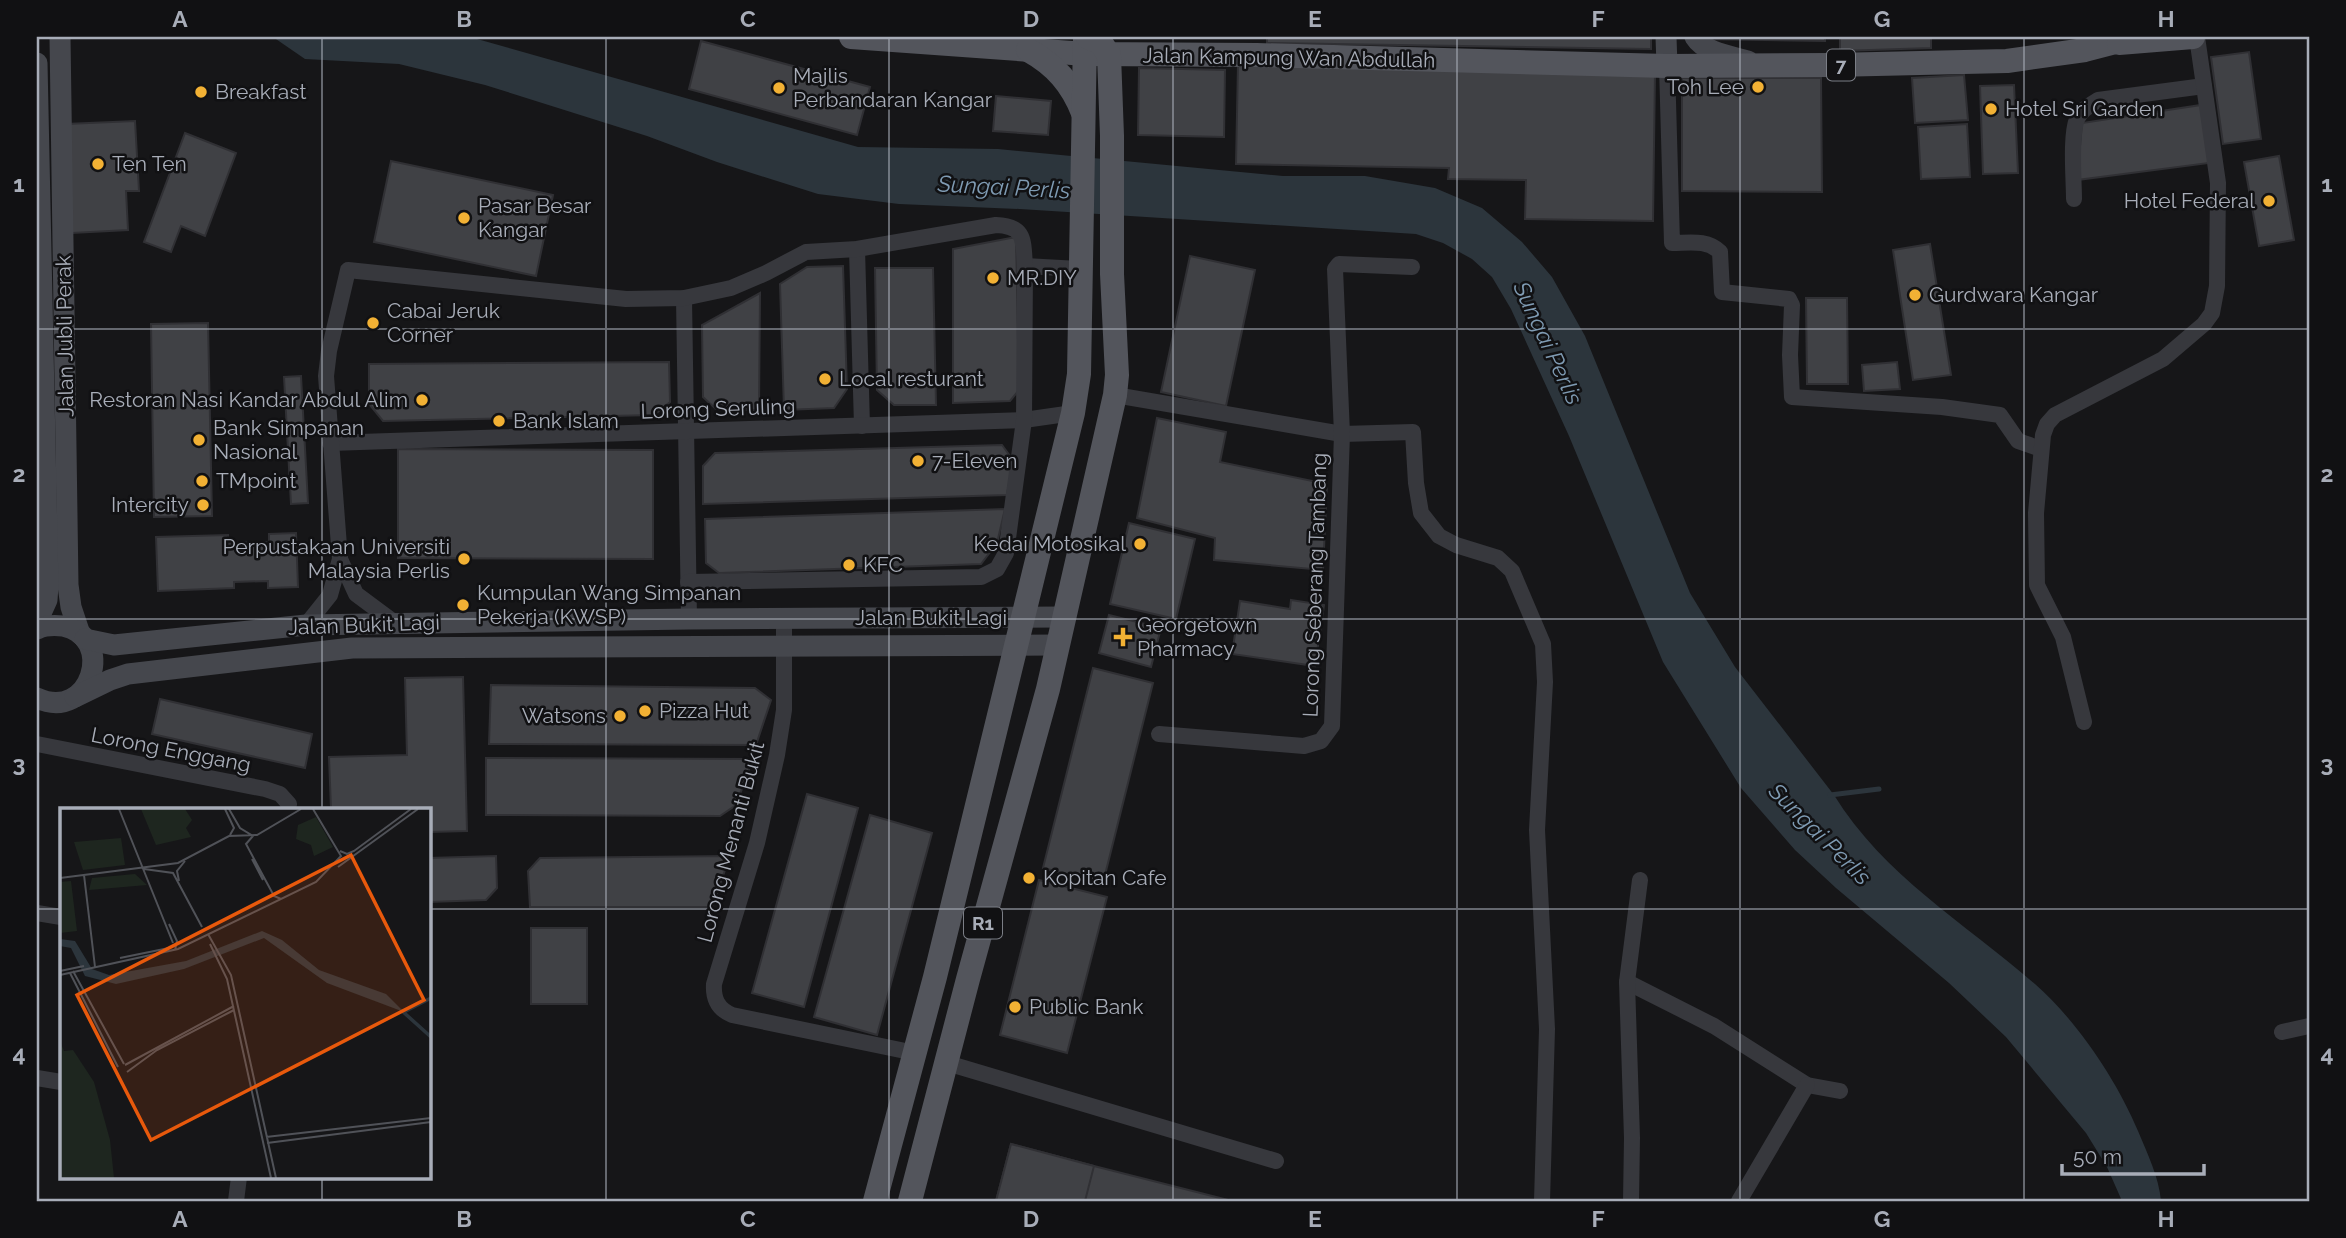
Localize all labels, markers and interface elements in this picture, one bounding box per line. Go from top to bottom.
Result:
text: A [172,5,188,32]
text: B [456,5,472,32]
text: C [740,5,756,32]
text: D [1023,5,1039,32]
text: E [1308,5,1322,32]
text: F [1591,5,1605,32]
text: G [1874,5,1890,32]
text: H [2157,5,2175,32]
street label: Jalan Kampung Wan Abdullah [1142,42,1436,73]
road number: 7 [1827,50,1855,80]
place label: Majlis Perbandaran Kangar [793,63,993,112]
place label: Toh Lee [1667,74,1744,99]
place label: Breakfast [215,79,306,104]
marker: Toh Lee [1750,79,1766,95]
marker: Majlis Perbandaran Kangar [771,80,787,96]
marker: Breakfast [193,84,209,100]
place label: Hotel Sri Garden [2005,96,2164,121]
marker: Hotel Sri Garden [1983,101,1999,117]
place label: Ten Ten [112,151,187,176]
marker: Ten Ten [90,156,106,172]
water label: Sungai Perlis [936,169,1071,203]
text: 1 [13,170,25,197]
text: 1 [2321,170,2333,197]
place label: Hotel Federal [2124,188,2255,213]
place label: Pasar Besar Kangar [478,193,592,242]
marker: Hotel Federal [2261,193,2277,209]
marker: Pasar Besar Kangar [456,210,472,226]
street label: Jalan Jubli Perak [51,255,78,417]
place label: MR.DIY [1007,265,1077,290]
marker: MR.DIY [985,270,1001,286]
water label: Sungai Perlis [1508,276,1589,409]
place label: Gurdwara Kangar [1929,282,2099,307]
marker: Gurdwara Kangar [1907,287,1923,303]
place label: Cabai Jeruk Corner [387,298,500,347]
marker: Cabai Jeruk Corner [365,315,381,331]
place label: Local resturant [839,366,984,391]
marker: Local resturant [817,371,833,387]
place label: Restoran Nasi Kandar Abdul Alim [89,387,408,412]
marker: Restoran Nasi Kandar Abdul Alim [414,392,430,408]
street label: Lorong Seruling [640,393,796,424]
place label: Bank Islam [513,408,619,433]
marker: Bank Islam [491,413,507,429]
place label: Bank Simpanan Nasional [213,415,364,464]
marker: Bank Simpanan Nasional [191,432,207,448]
place label: 7-Eleven [932,448,1017,473]
street label: Lorong Seberang Tambang [1297,452,1332,718]
marker: 7-Eleven [910,453,926,469]
text: 2 [13,460,25,487]
text: 2 [2321,460,2333,487]
place label: TMpoint [216,468,296,493]
marker: TMpoint [194,473,210,489]
place label: Intercity [111,492,189,517]
marker: Intercity [195,497,211,513]
place label: Kedai Motosikal [973,531,1126,556]
place label: Perpustakaan Universiti Malaysia Perlis [222,534,450,583]
marker: Kedai Motosikal [1132,536,1148,552]
marker: Perpustakaan Universiti Malaysia Perlis [456,551,472,567]
place label: KFC [863,552,903,577]
marker: KFC [841,557,857,573]
place label: Kumpulan Wang Simpanan Pekerja (KWSP) [477,580,741,629]
marker: Kumpulan Wang Simpanan Pekerja (KWSP) [455,597,471,613]
street label: Jalan Bukit Lagi [855,605,1007,630]
street label: Jalan Bukit Lagi [288,609,440,640]
place label: Georgetown Pharmacy [1137,612,1257,661]
marker: Georgetown Pharmacy [1115,629,1131,645]
place label: Pizza Hut [659,698,749,723]
place label: Watsons [522,703,606,728]
marker: Pizza Hut [637,703,653,719]
marker: Watsons [612,708,628,724]
street label: Lorong Enggang [89,722,253,777]
street label: Lorong Menanti Bukit [692,739,769,945]
text: 3 [13,750,25,777]
text: 3 [2321,750,2333,777]
water label: Sungai Perlis [1763,776,1877,890]
inset map [60,808,430,1178]
place label: Kopitan Cafe [1043,865,1167,890]
marker: Kopitan Cafe [1021,870,1037,886]
road number: R1 [964,908,1002,939]
place label: Public Bank [1029,994,1143,1019]
marker: Public Bank [1007,999,1023,1015]
text: 4 [12,1040,26,1067]
text: 4 [2320,1040,2334,1067]
scale bar [2062,1133,2204,1177]
text: 50 m [2073,1144,2122,1169]
text: A [172,1205,188,1232]
text: B [456,1205,472,1232]
text: C [740,1205,756,1232]
text: D [1023,1205,1039,1232]
text: E [1308,1205,1322,1232]
text: F [1591,1205,1605,1232]
text: G [1874,1205,1890,1232]
text: H [2157,1205,2175,1232]

